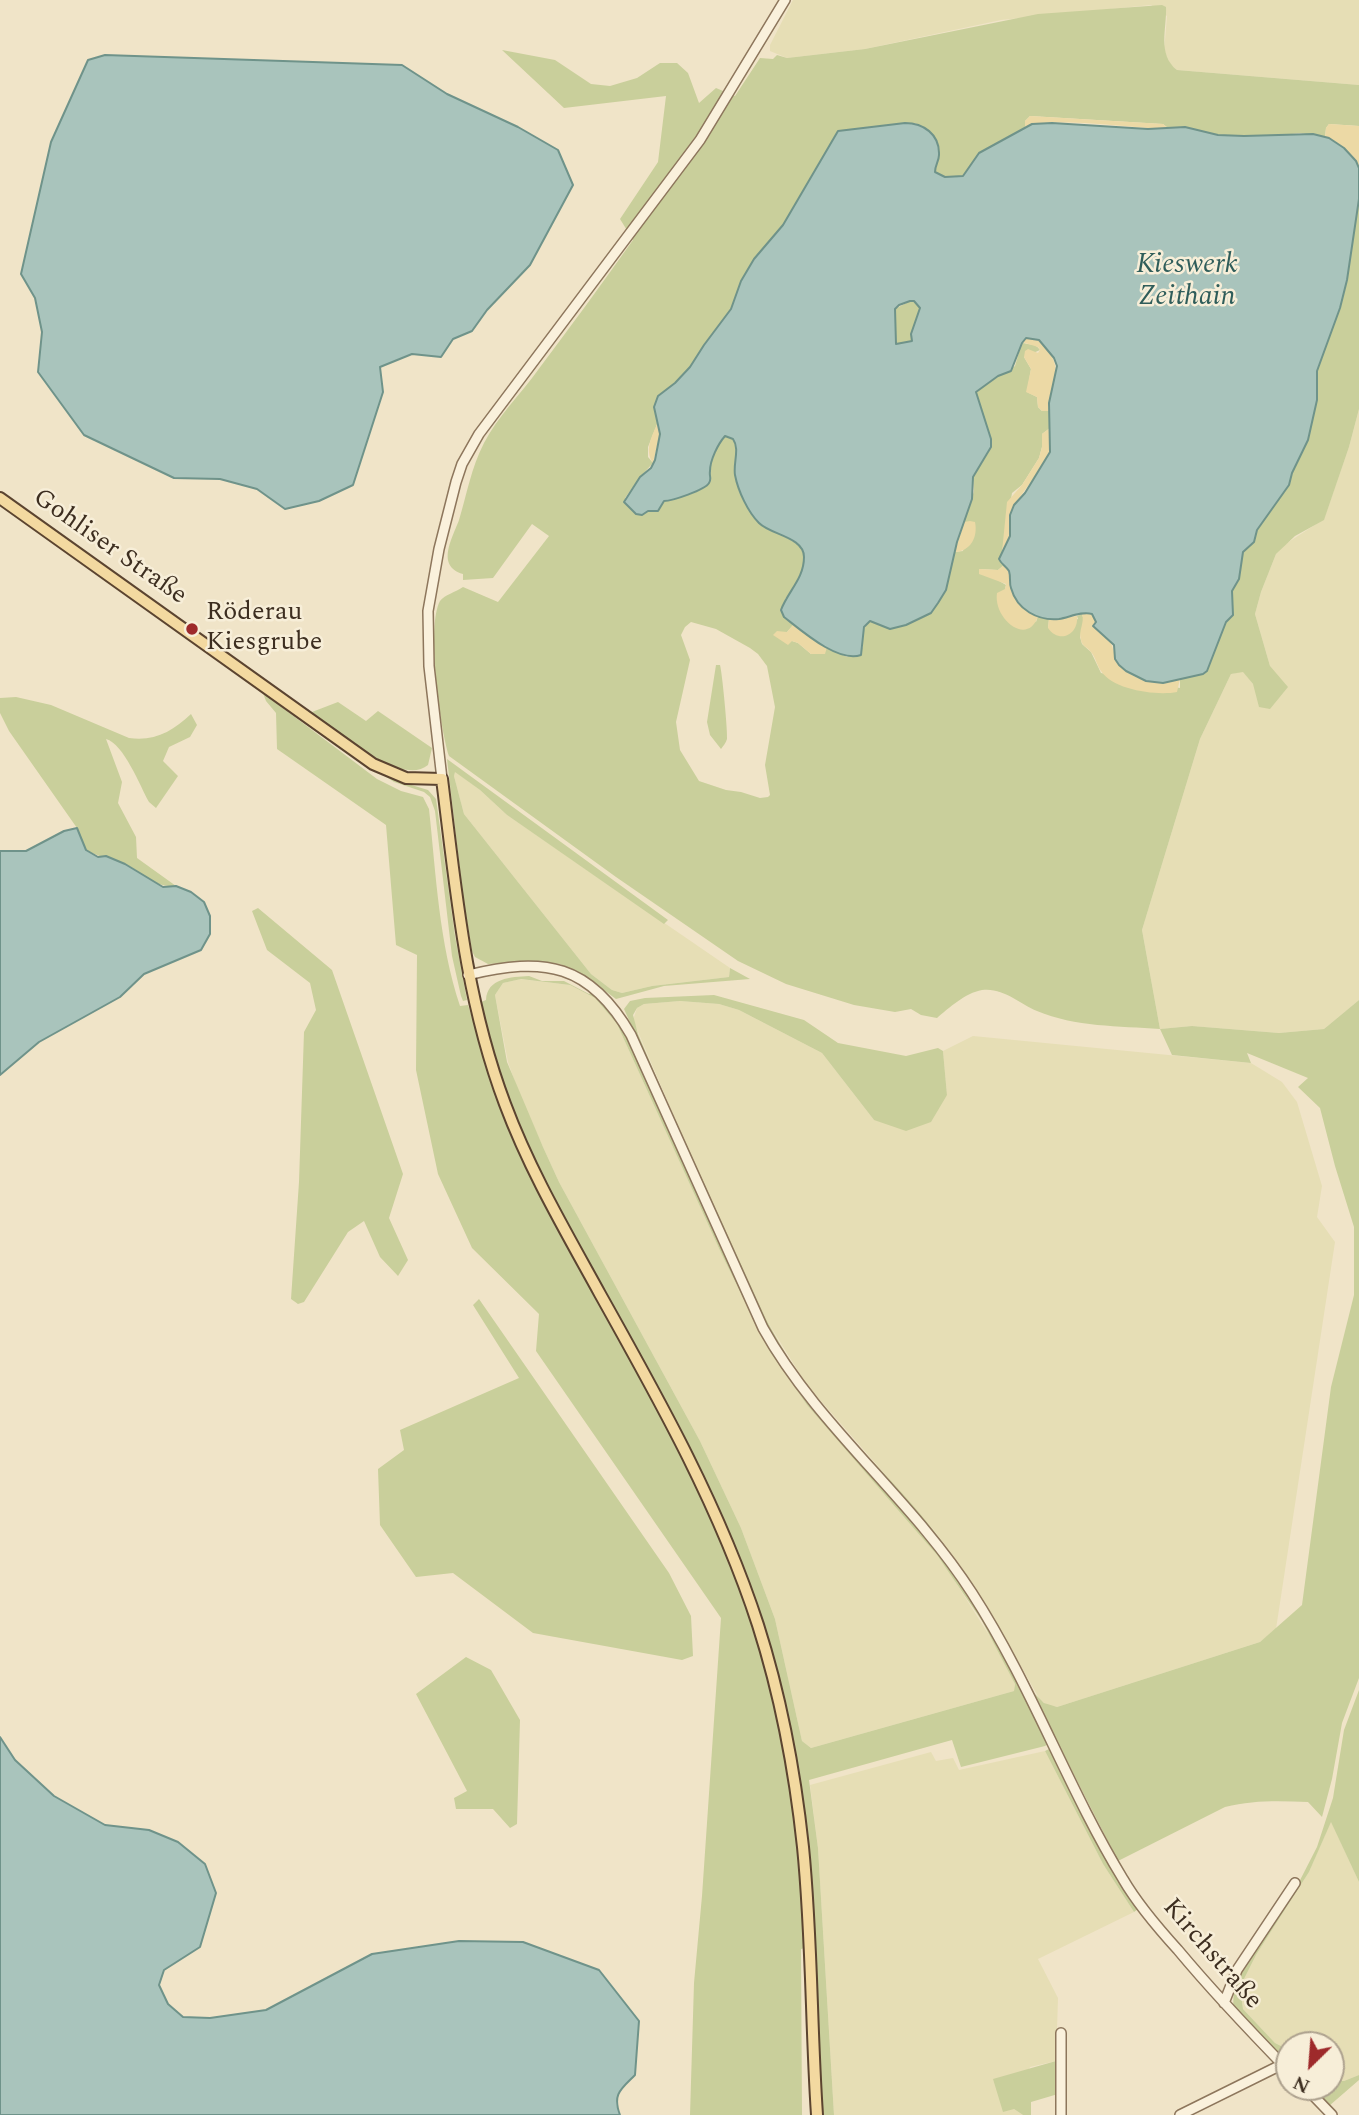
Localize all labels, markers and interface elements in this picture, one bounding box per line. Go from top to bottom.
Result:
water label: Kieswerk Zeithain [1136,250,1238,316]
street label: Gohliser Straße [26,483,192,613]
place label: Röderau Kiesgrube [206,598,322,660]
marker: Röderau Kiesgrube [184,621,200,637]
street label: Kirchstraße [1154,1893,1268,2017]
north arrow [1275,2031,1345,2101]
text: N [1289,2067,1315,2100]

